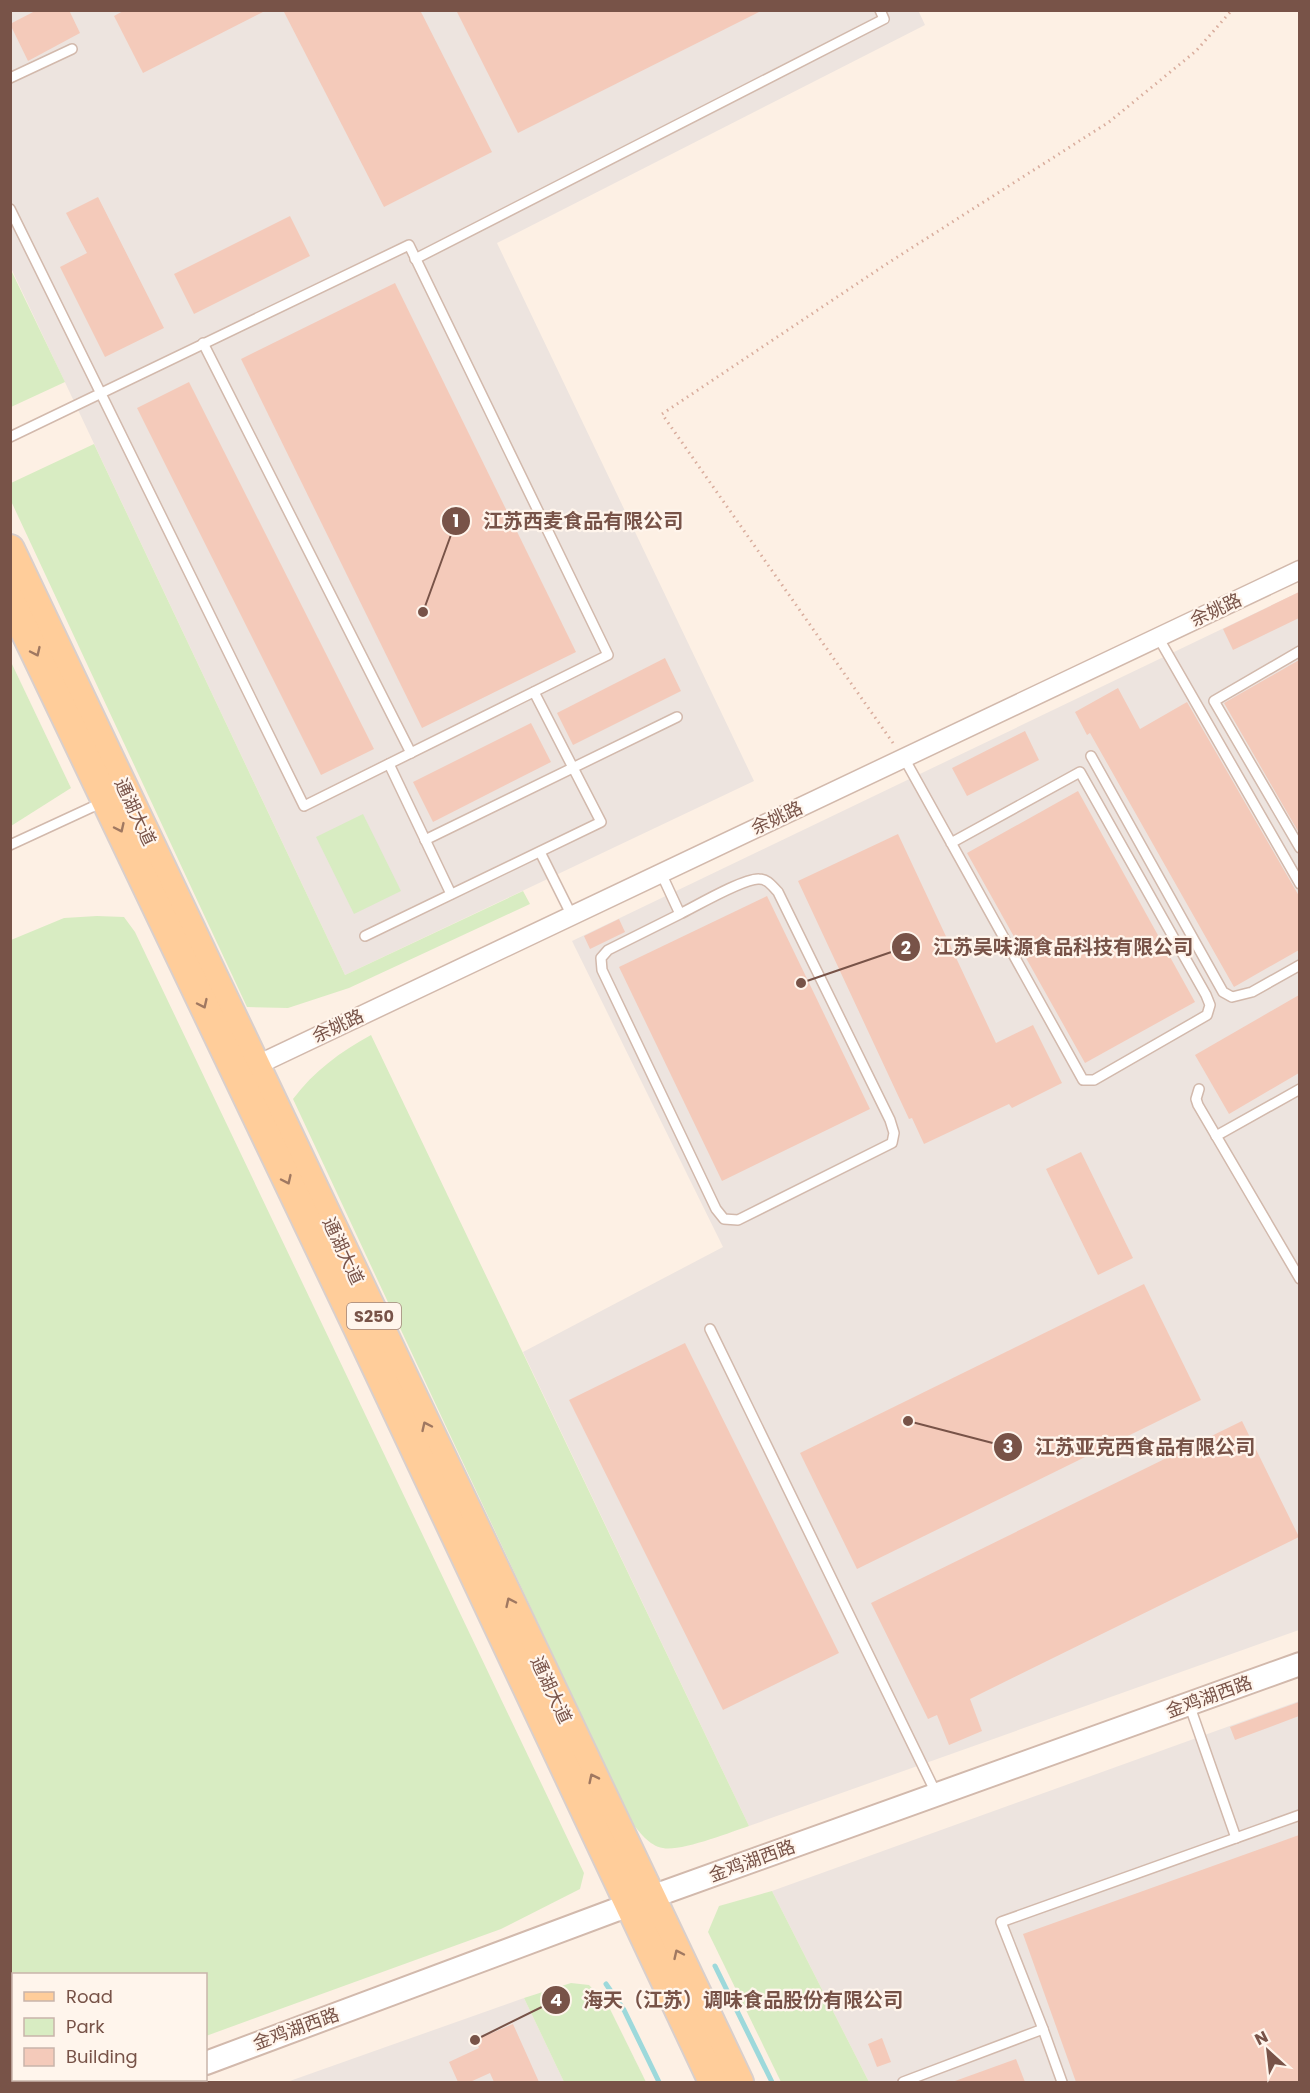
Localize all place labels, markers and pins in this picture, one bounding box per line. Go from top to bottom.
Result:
callout: 江苏西麦食品有限公司 [441,502,695,540]
callout: 江苏吴味源食品科技有限公司 [891,928,1205,966]
callout: 江苏亚克西食品有限公司 [993,1428,1267,1466]
callout: 海天（江苏）调味食品股份有限公司 [541,1981,915,2019]

